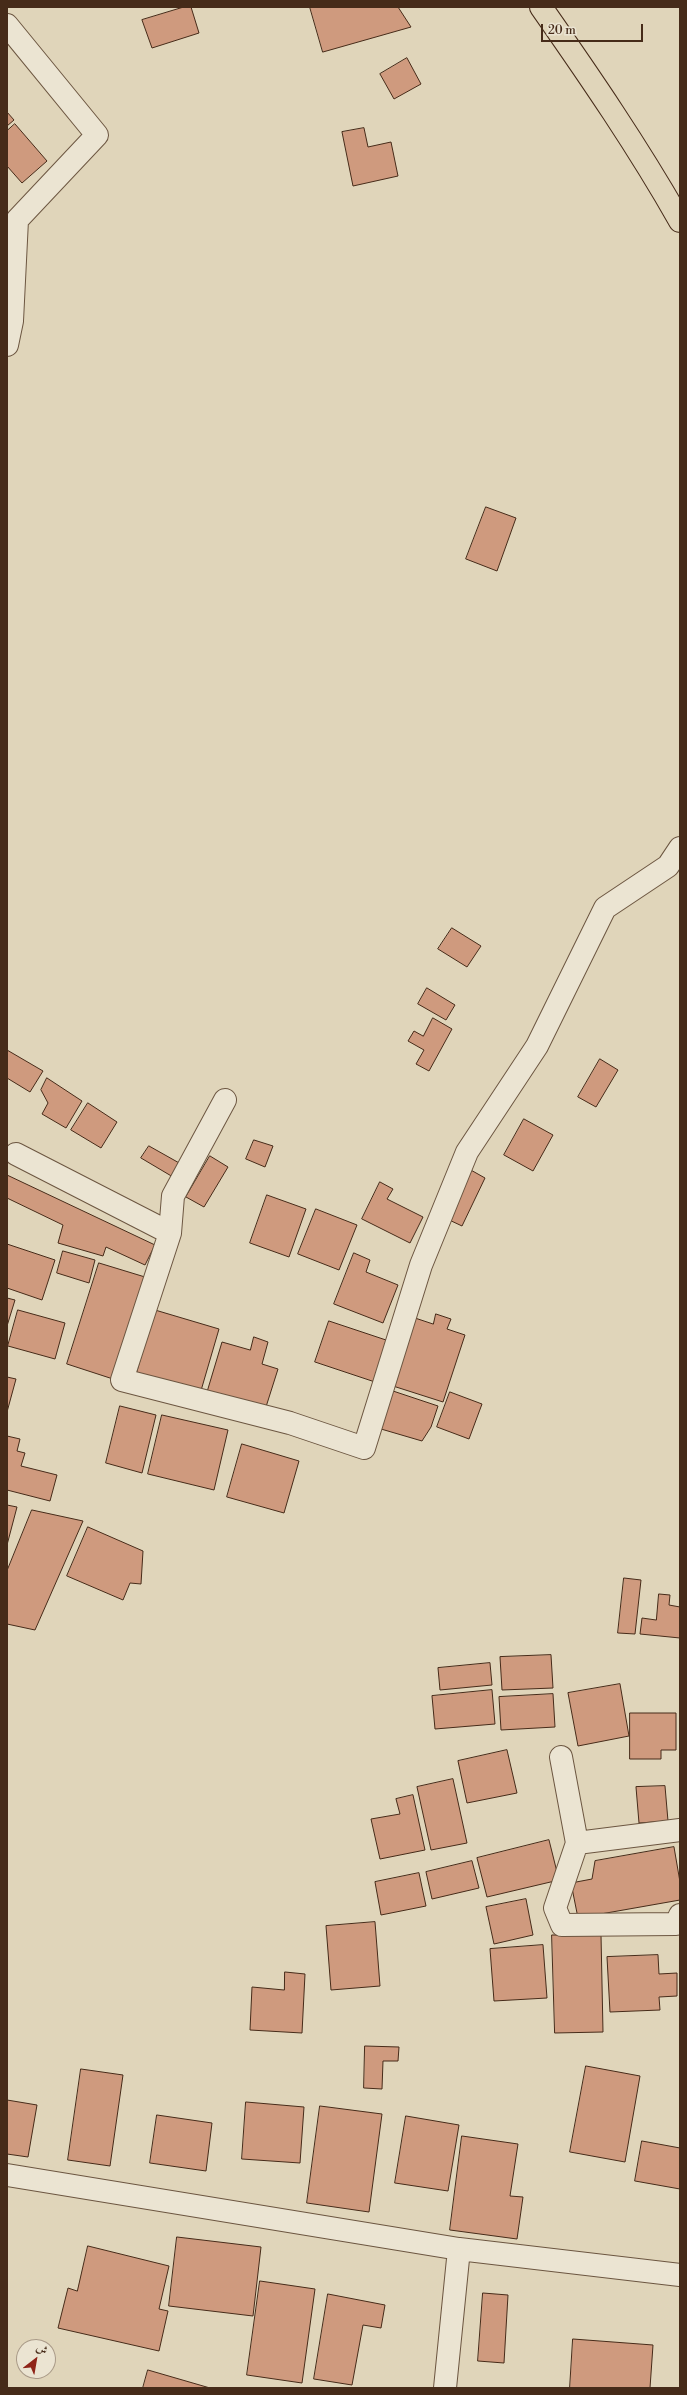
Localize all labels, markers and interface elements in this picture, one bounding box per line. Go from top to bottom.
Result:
scale bar [543,16,645,42]
text: 20 m [548,23,576,38]
north arrow [16,2339,56,2379]
text: ش [33,2341,50,2358]

